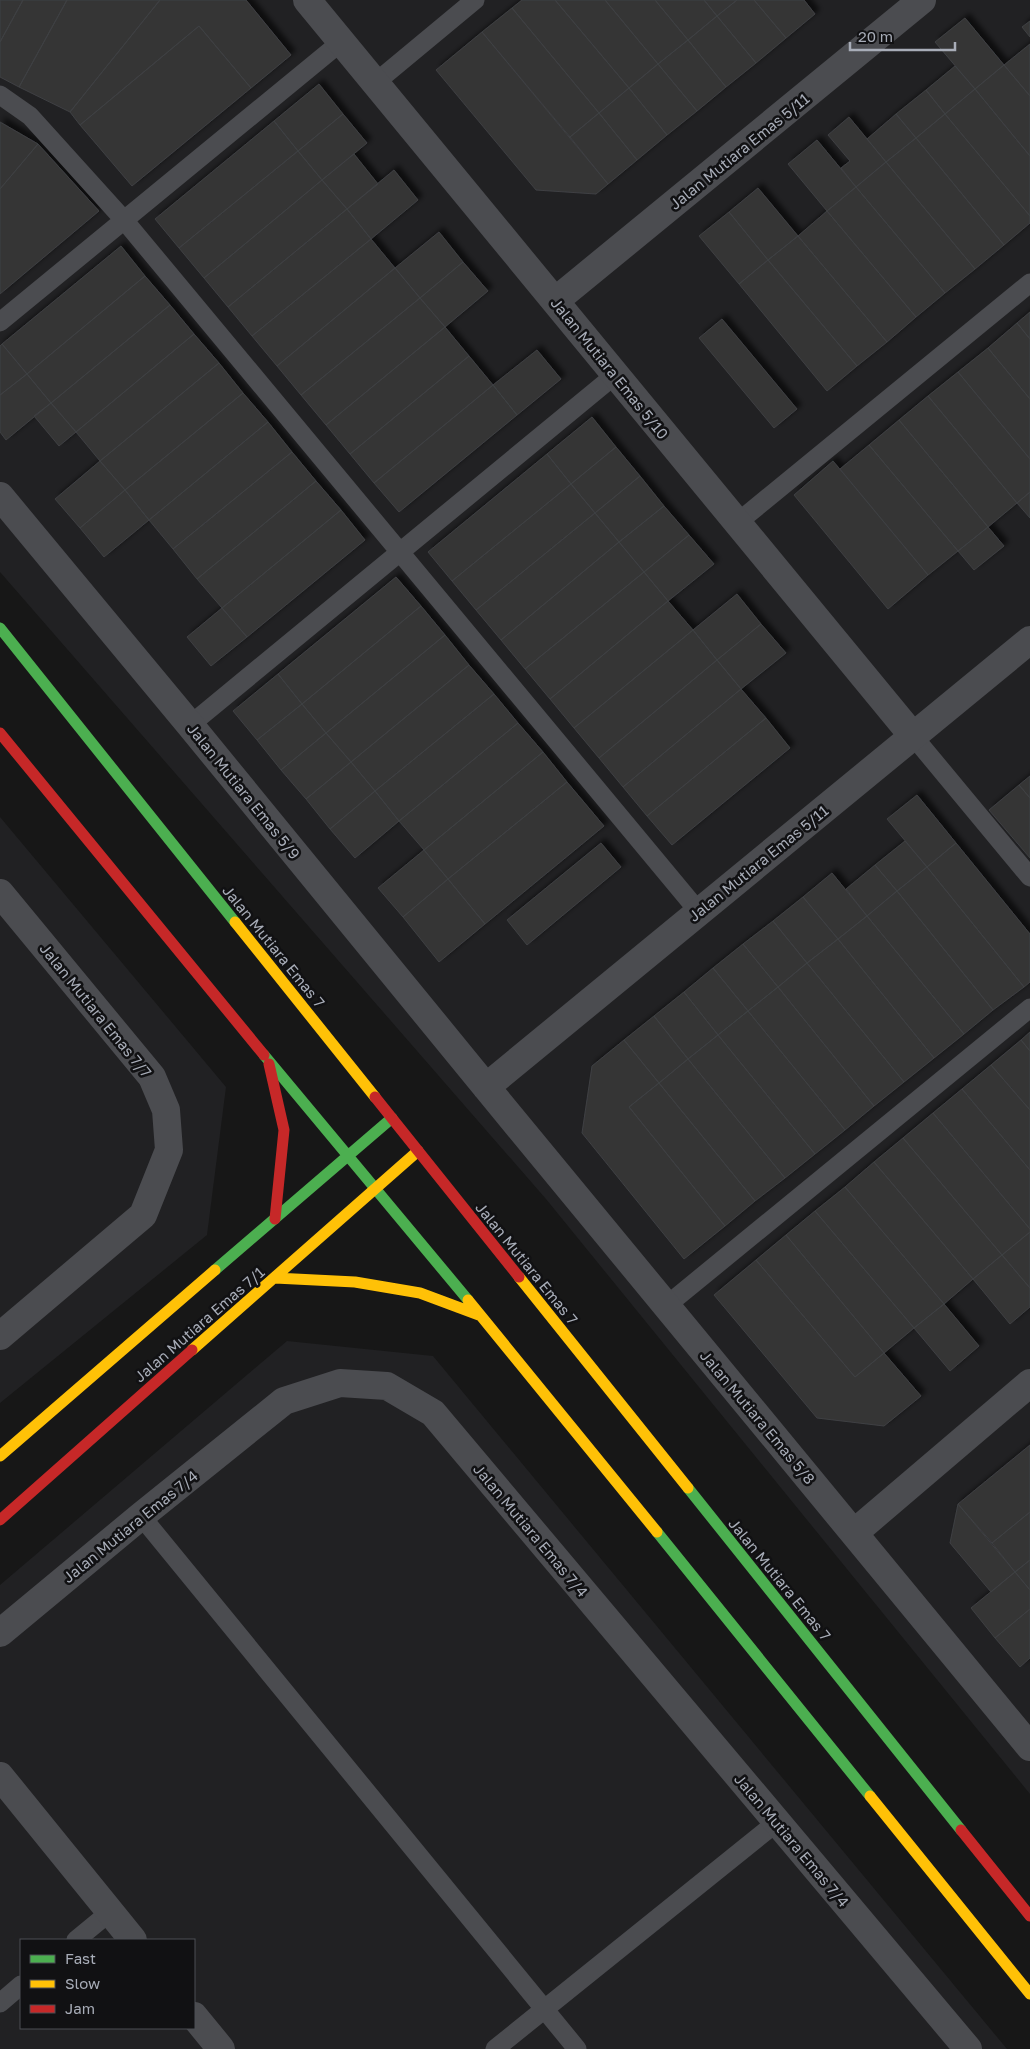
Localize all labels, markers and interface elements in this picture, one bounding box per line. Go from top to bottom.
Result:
scale bar [850,20,955,52]
text: 20 m [858,27,893,45]
street label: Jalan Mutiara Emas 5/11 [666,89,812,213]
street label: Jalan Mutiara Emas 5/10 [547,294,673,442]
street label: Jalan Mutiara Emas 5/9 [184,720,304,862]
street label: Jalan Mutiara Emas 5/11 [685,801,831,925]
street label: Jalan Mutiara Emas 7 [219,881,329,1011]
street label: Jalan Mutiara Emas 7/7 [36,939,156,1081]
street label: Jalan Mutiara Emas 7 [472,1198,582,1328]
street label: Jalan Mutiara Emas 7/1 [130,1263,268,1385]
street label: Jalan Mutiara Emas 5/8 [697,1346,819,1488]
street label: Jalan Mutiara Emas 7/4 [470,1460,592,1600]
street label: Jalan Mutiara Emas 7/4 [59,1466,201,1586]
street label: Jalan Mutiara Emas 7 [725,1514,835,1644]
street label: Jalan Mutiara Emas 7/4 [731,1770,853,1910]
legend [20,1939,195,2029]
text: Fast [65,1949,96,1967]
text: Slow [65,1974,100,1992]
text: Jam [65,1999,95,2017]

